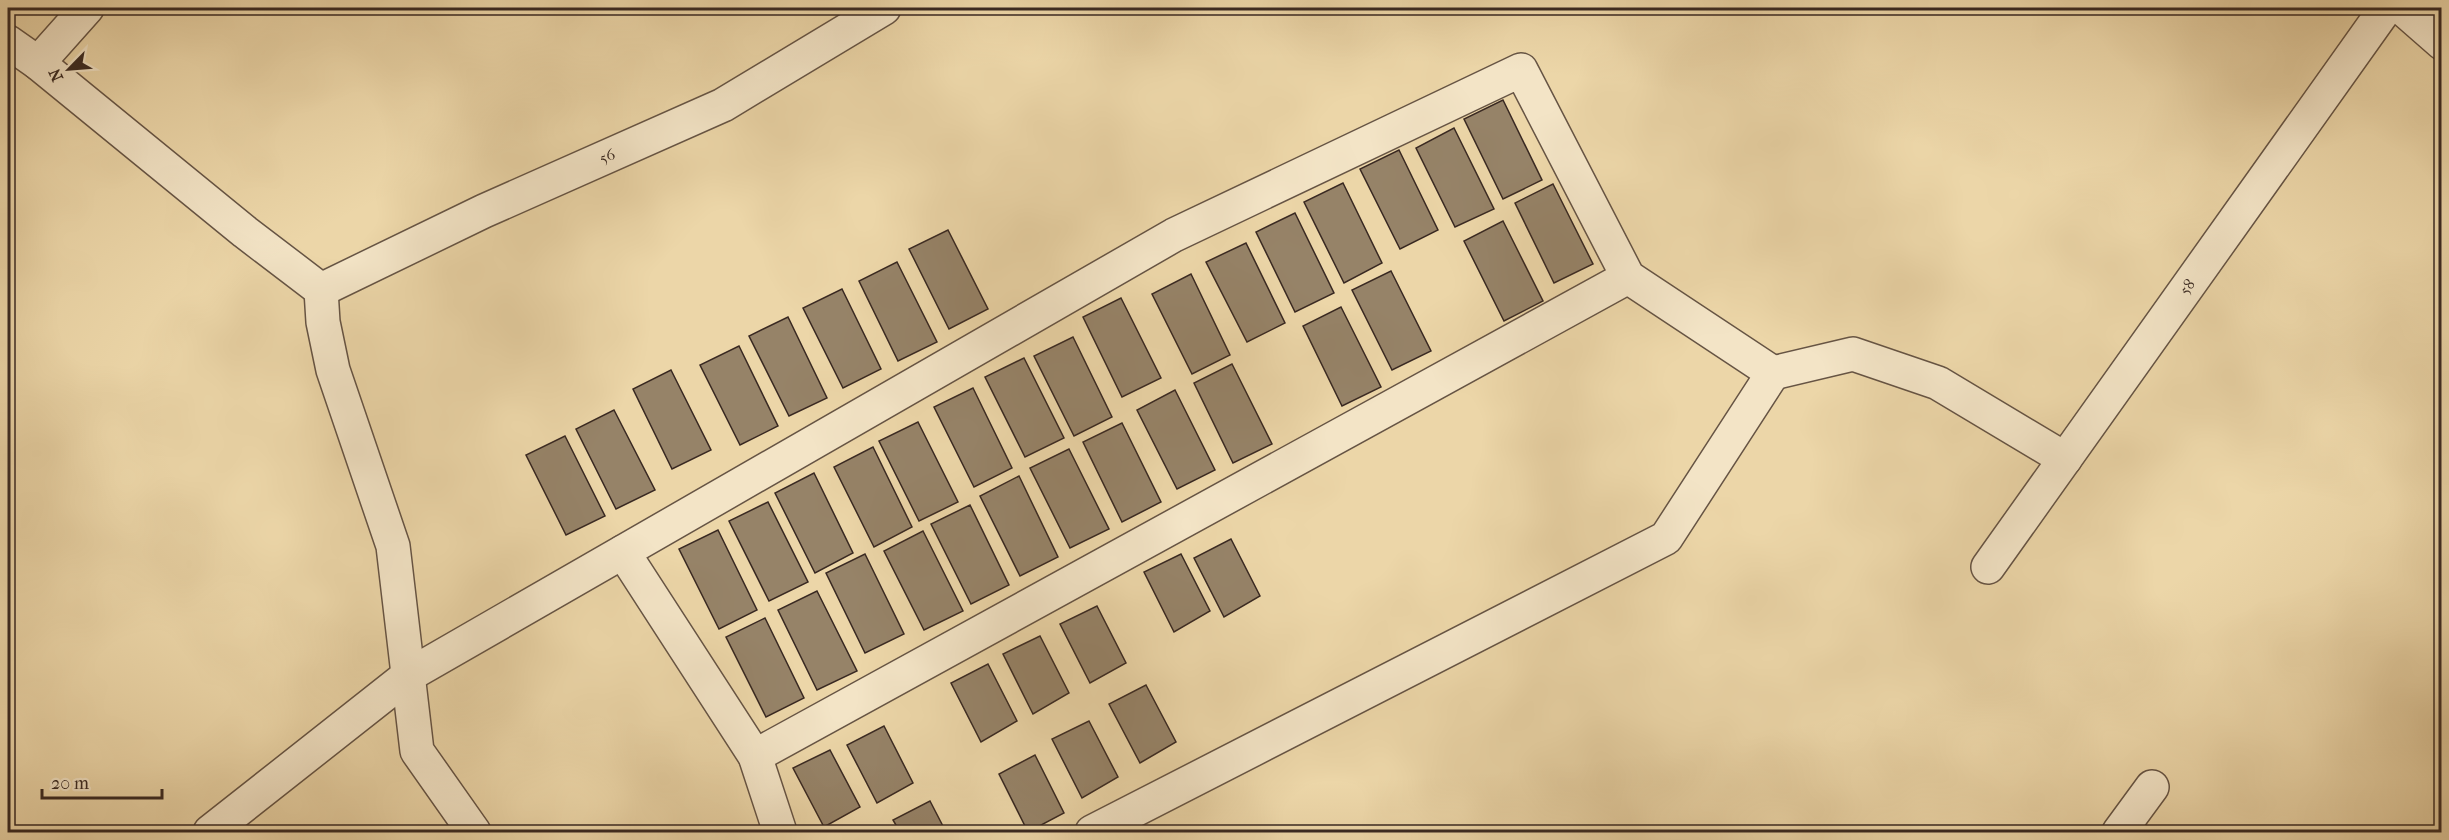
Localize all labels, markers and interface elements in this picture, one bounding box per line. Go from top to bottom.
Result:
north arrow [39,39,99,99]
text: N [44,65,67,85]
street label: 56 [596,144,618,168]
street label: 58 [2175,275,2199,299]
scale bar [42,762,162,800]
text: 20 m [51,773,89,794]

